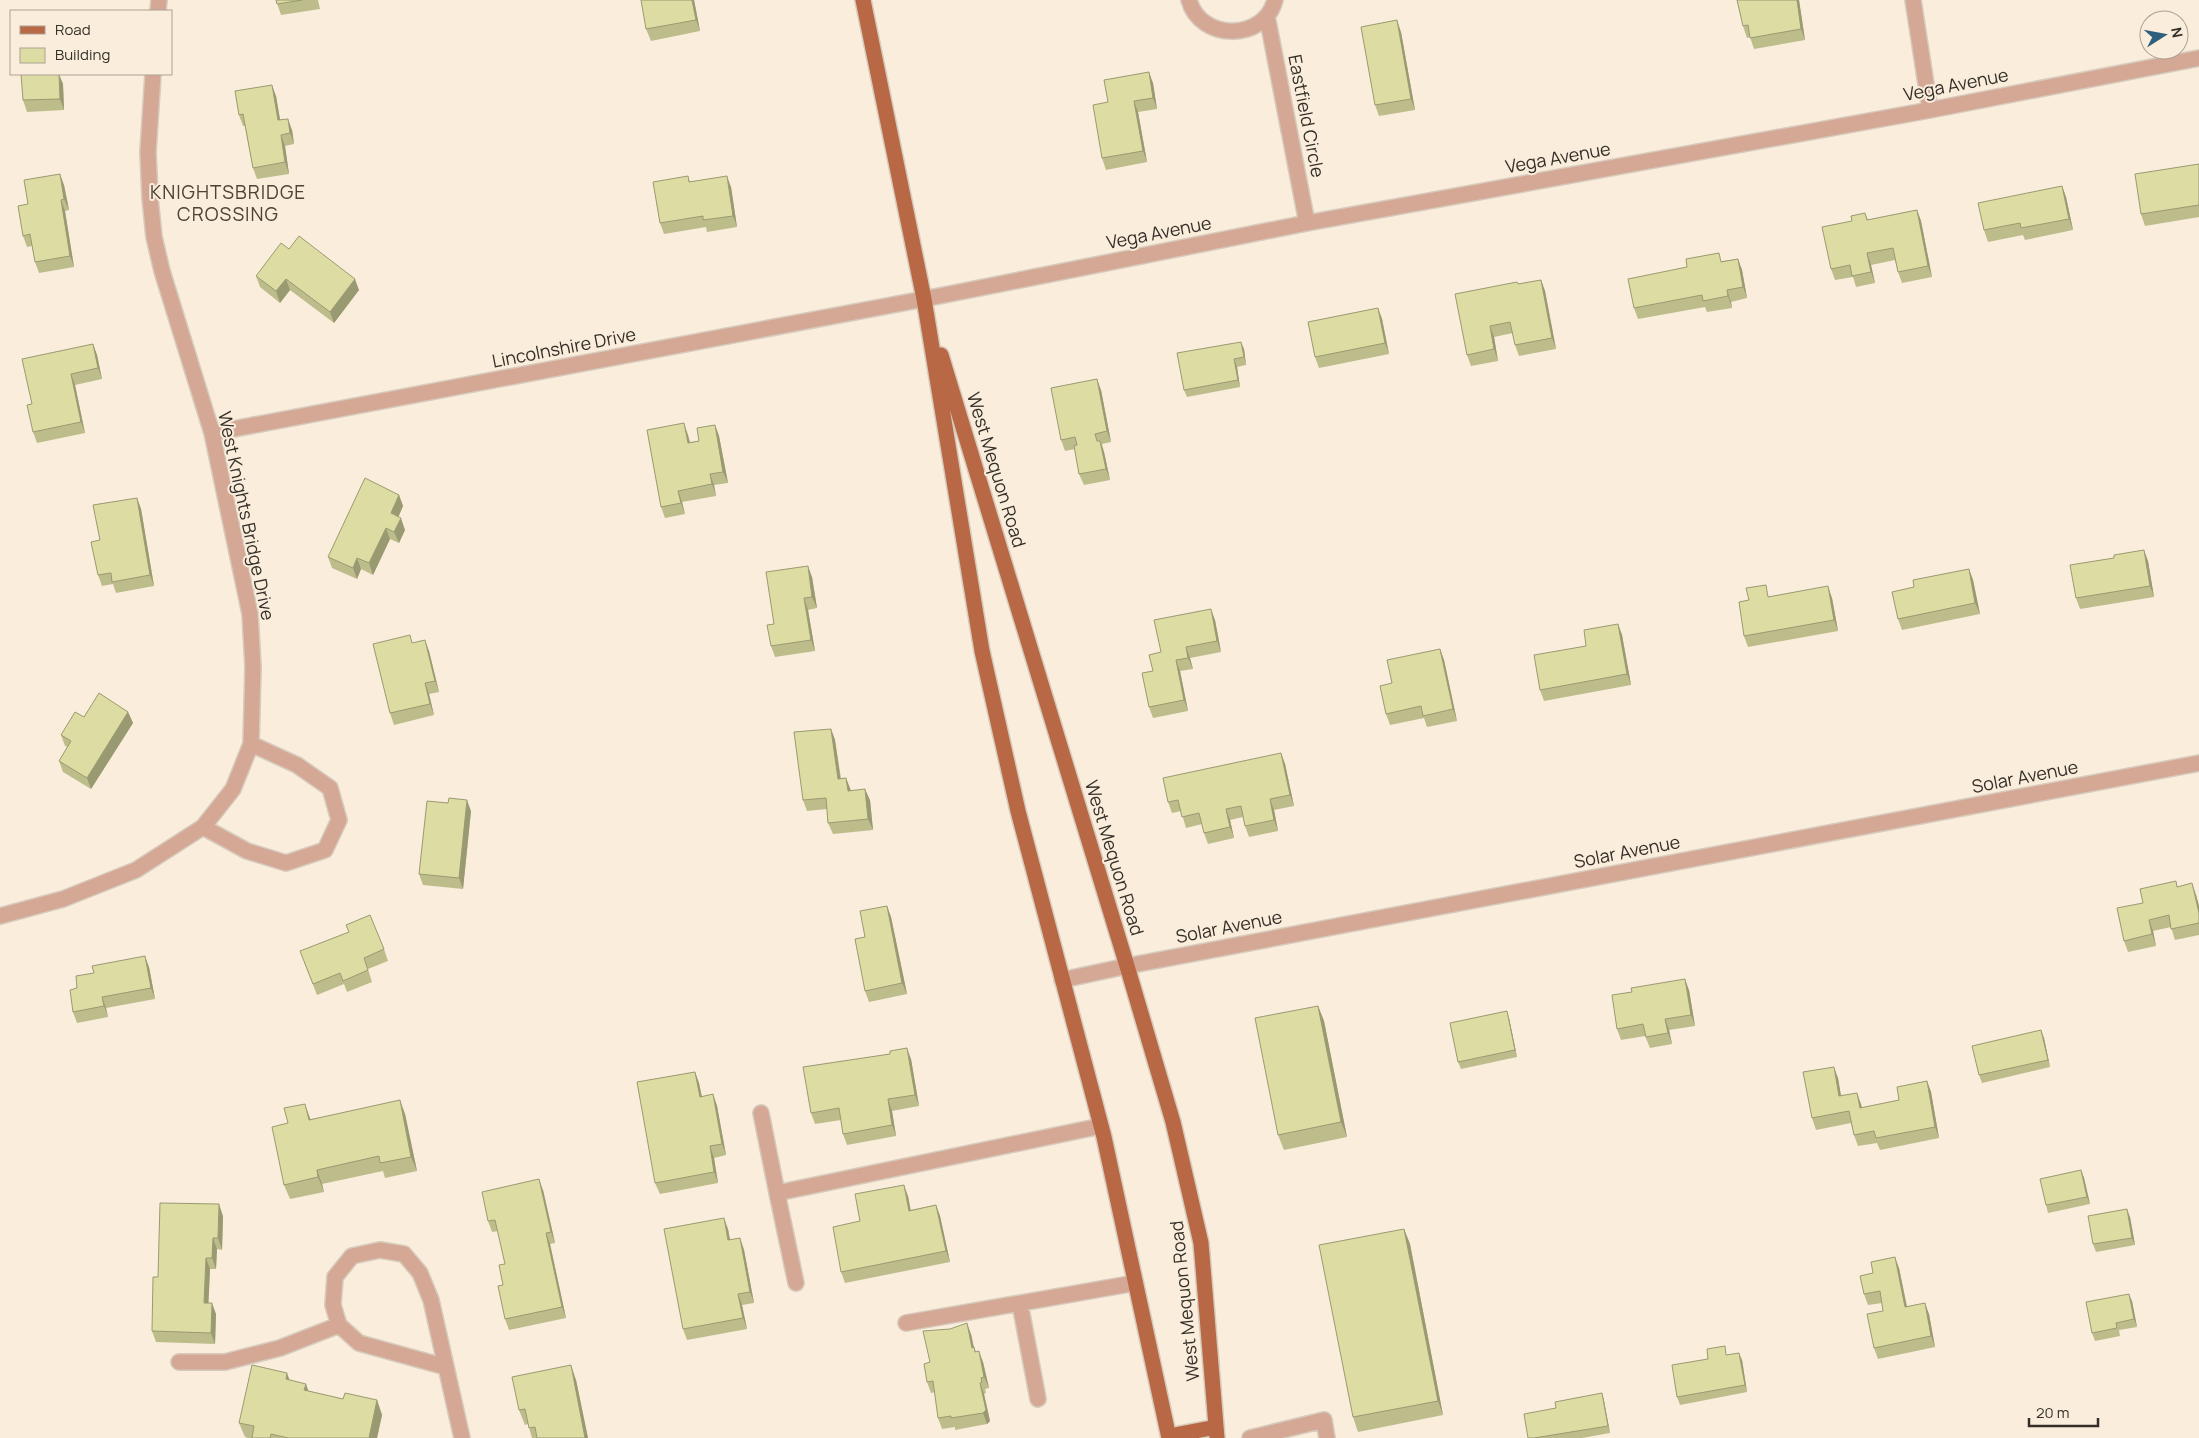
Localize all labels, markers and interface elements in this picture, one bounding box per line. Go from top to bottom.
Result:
legend [10,10,172,75]
north arrow [2139,10,2189,60]
text: Road [55,19,91,40]
text: N [2167,26,2188,39]
text: Building [55,44,110,65]
street label: Eastfield Circle [1283,52,1331,179]
street label: Vega Avenue [1901,62,2010,106]
street label: Vega Avenue [1503,136,1612,178]
district label: KNIGHTSBRIDGE CROSSING [150,179,306,227]
street label: Vega Avenue [1104,210,1213,254]
street label: Lincolnshire Drive [490,321,638,373]
street label: West Mequon Road [962,389,1032,550]
street label: West Knights Bridge Drive [213,409,281,622]
street label: Solar Avenue [1970,754,2080,798]
street label: West Mequon Road [1080,777,1150,938]
street label: Solar Avenue [1572,829,1682,873]
street label: Solar Avenue [1174,904,1284,948]
street label: West Mequon Road [1164,1220,1204,1382]
scale bar [2029,1396,2098,1428]
text: 20 m [2036,1402,2069,1423]

